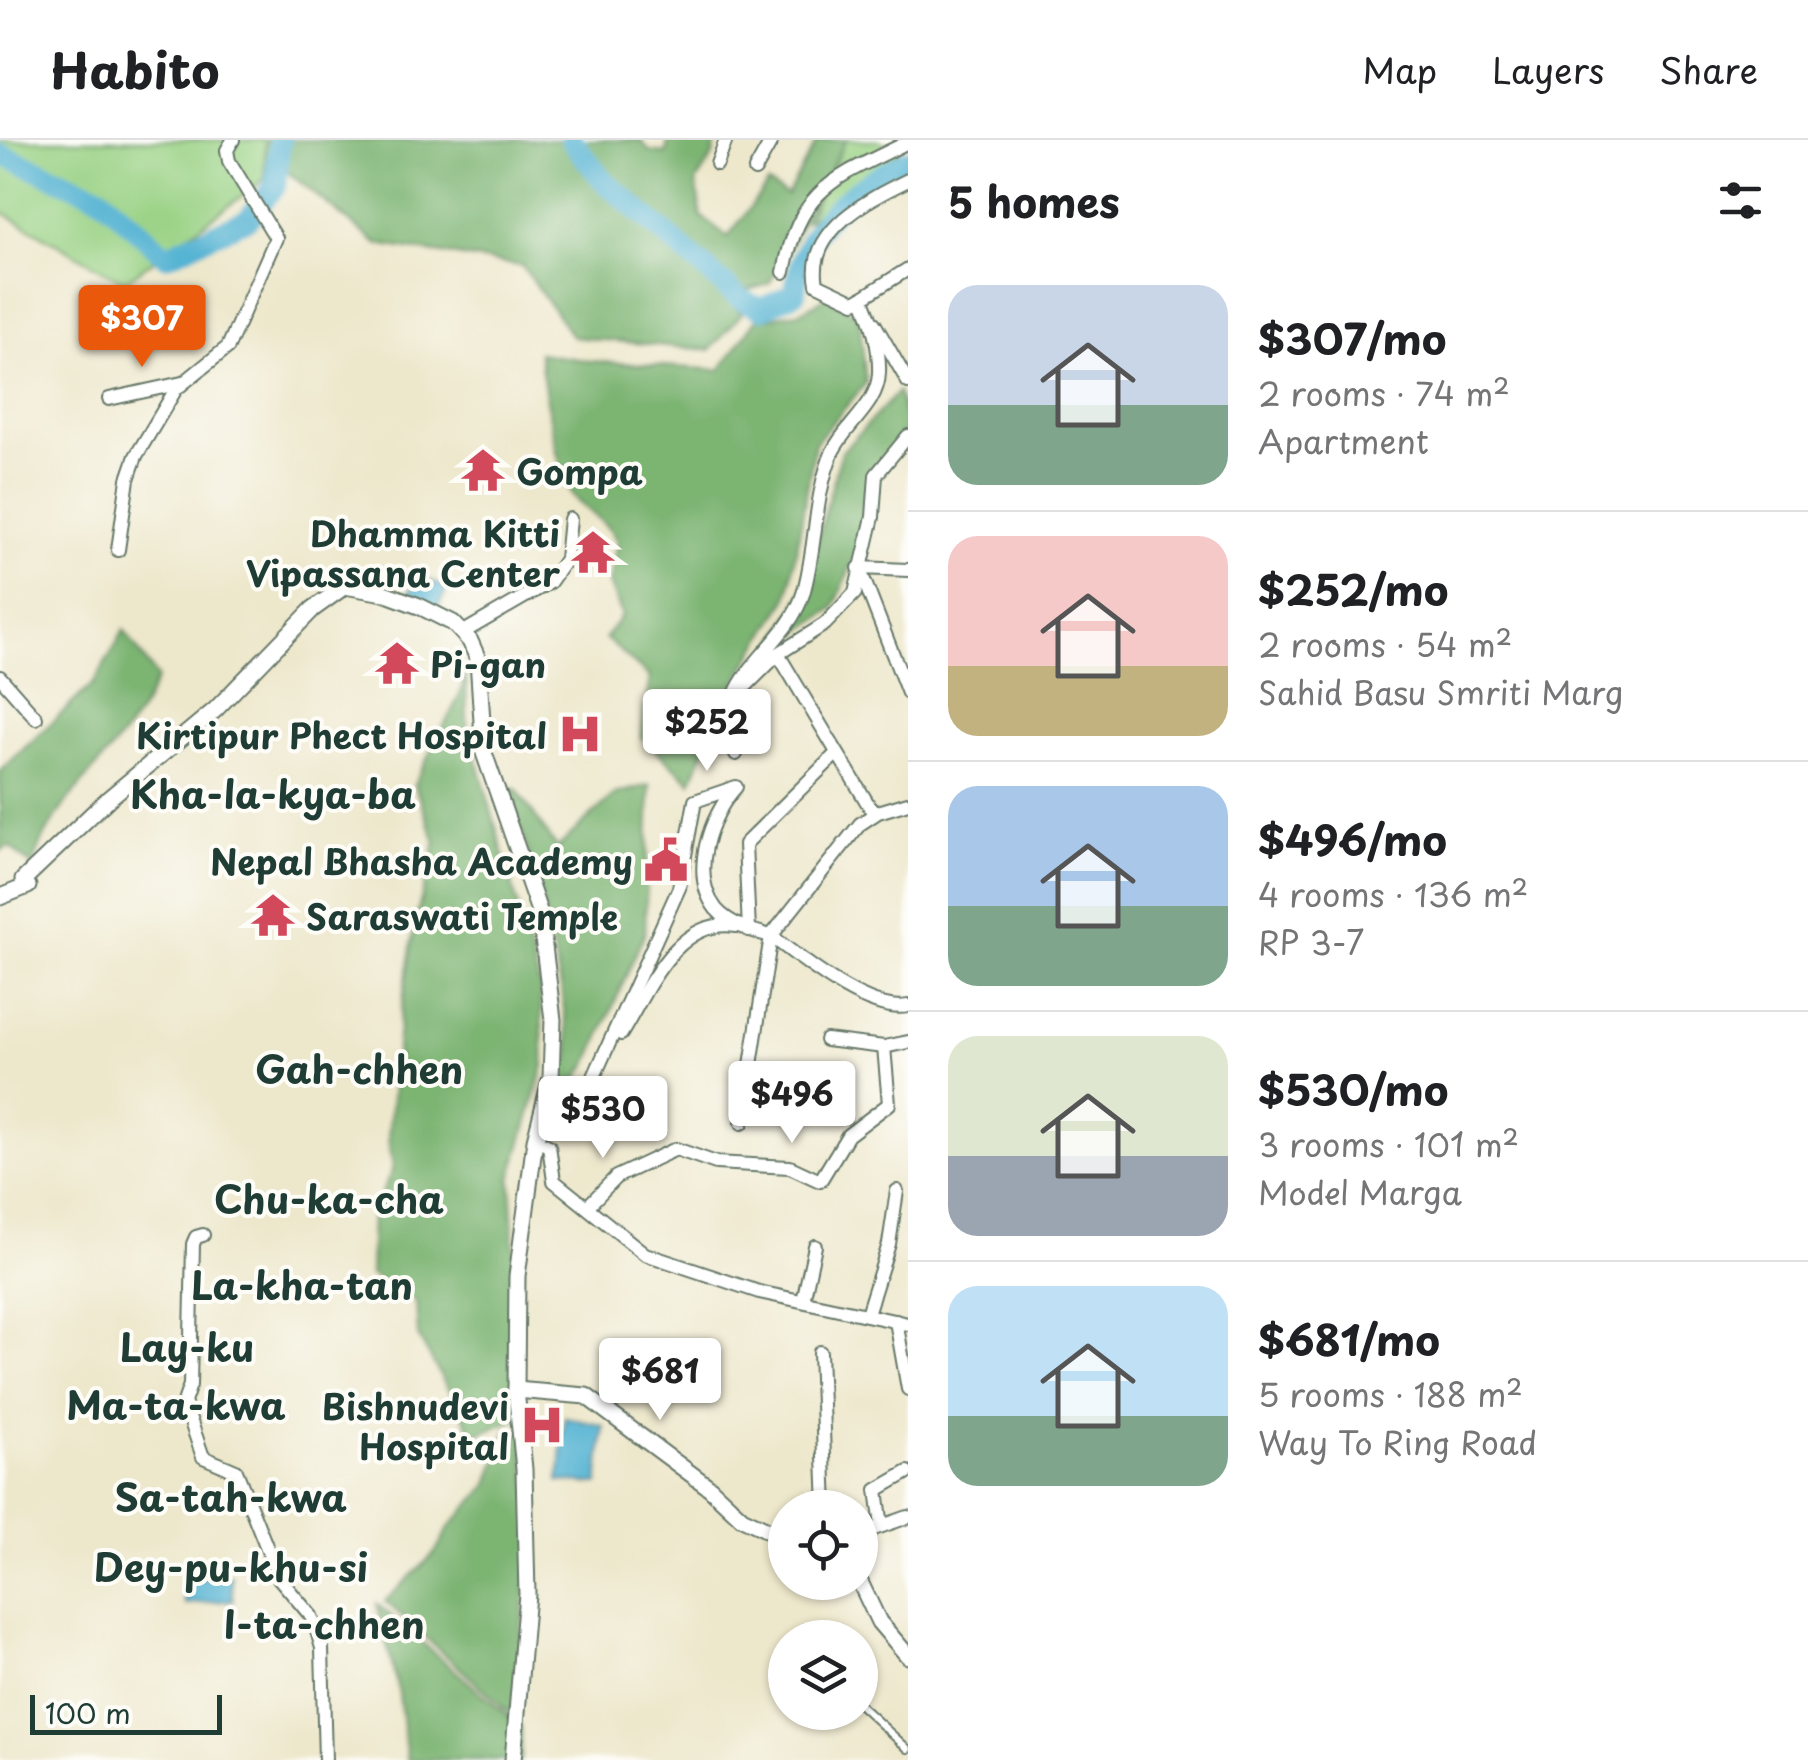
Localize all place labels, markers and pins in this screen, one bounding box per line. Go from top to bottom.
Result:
pin: $307 [83,285,201,370]
place label: Gompa [516,444,643,497]
temple icon: Gompa [459,446,507,494]
place label: Dhamma Kitti Vipassana Center [246,506,560,599]
temple icon: Dhamma Kitti Vipassana Center [569,528,617,576]
place label: Pi-gan [430,637,546,690]
temple icon: Pi-gan [373,639,421,687]
pin: $252 [648,689,766,774]
place label: Kirtipur Phect Hospital [136,708,547,761]
hospital icon: Kirtipur Phect Hospital [556,710,604,758]
place label: Nepal Bhasha Academy [210,834,633,887]
public building icon: Nepal Bhasha Academy [642,836,690,884]
place label: Saraswati Temple [306,889,618,942]
temple icon: Saraswati Temple [249,891,297,939]
pin: $496 [733,1061,851,1146]
pin: $530 [544,1076,662,1161]
pin: $681 [601,1338,719,1423]
place label: Bishnudevi Hospital [322,1379,509,1472]
hospital icon: Bishnudevi Hospital [518,1401,566,1449]

